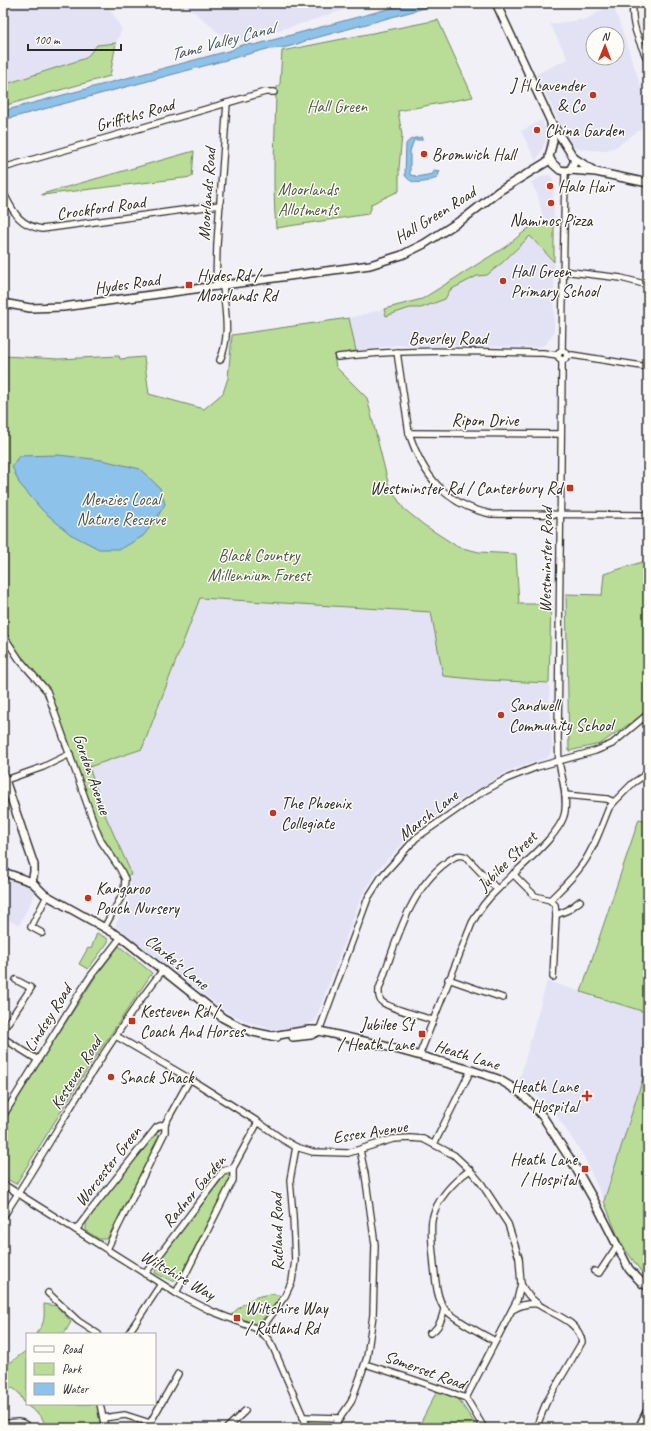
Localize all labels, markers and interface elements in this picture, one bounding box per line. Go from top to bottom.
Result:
water label: Tame Valley Canal [168,15,282,65]
scale bar [28,26,121,52]
north arrow [585,26,625,66]
text: N [602,29,611,43]
text: 100 m [34,32,61,48]
place label: J H Lavender & Co [510,75,587,116]
marker: J H Lavender & Co [588,90,598,100]
street label: Griffiths Road [93,93,180,136]
park label: Hall Green [307,96,368,117]
place label: China Garden [545,120,624,141]
marker: China Garden [532,125,542,135]
place label: Bromwich Hall [432,144,519,165]
street label: Moorlands Road [193,145,221,241]
marker: Bromwich Hall [419,149,429,159]
place label: Halo Hair [558,176,616,197]
park label: Moorlands Allotments [278,179,340,220]
street label: Hall Green Road [390,180,482,248]
marker: Halo Hair [545,181,555,191]
street label: Crockford Road [55,191,149,225]
marker: Naminos Pizza [546,198,556,208]
place label: Naminos Pizza [510,210,593,231]
place label: Hall Green Primary School [511,261,601,302]
place label: Hydes Rd / Moorlands Rd [197,265,279,306]
street label: Hydes Road [93,269,163,299]
marker: Hall Green Primary School [498,276,508,286]
marker: Hydes Rd / Moorlands Rd [184,280,194,290]
street label: Beverley Road [409,328,491,349]
street label: Ripon Drive [452,410,520,431]
place label: Westminster Rd / Canterbury Rd [370,478,564,499]
marker: Westminster Rd / Canterbury Rd [565,483,575,493]
park label: Menzies Local Nature Reserve [77,489,167,530]
street label: Westminster Road [535,504,557,613]
park label: Black Country Millennium Forest [208,545,313,586]
place label: Sandwell Community School [509,695,616,736]
marker: Sandwell Community School [496,710,506,720]
street label: Gordon Avenue [68,731,116,818]
street label: Marsh Lane [394,784,463,845]
place label: The Phoenix Collegiate [281,793,352,834]
marker: The Phoenix Collegiate [268,808,278,818]
street label: Jubilee Street [472,825,543,896]
place label: Kangaroo Pouch Nursery [96,878,180,919]
marker: Kangaroo Pouch Nursery [83,893,93,903]
street label: Clarke's Lane [141,930,214,995]
street label: Lindsey Road [19,978,79,1055]
place label: Kesteven Rd / Coach And Horses [140,1001,247,1042]
place label: Jubilee St / Heath Lane [338,1014,416,1055]
marker: Kesteven Rd / Coach And Horses [127,1016,137,1026]
marker: Jubilee St / Heath Lane [417,1029,427,1039]
street label: Kesteven Road [45,1030,108,1113]
street label: Heath Lane [432,1035,503,1075]
place label: Snack Shack [119,1067,195,1088]
marker: Snack Shack [106,1072,116,1082]
place label: Heath Lane Hospital [511,1076,581,1117]
marker: Heath Lane Hospital [581,1090,593,1102]
street label: Essex Avenue [331,1116,410,1148]
street label: Worcester Green [70,1121,147,1210]
street label: Radnor Garden [158,1149,231,1232]
place label: Heath Lane / Hospital [510,1149,580,1190]
marker: Heath Lane / Hospital [580,1164,590,1174]
street label: Rutland Road [266,1190,288,1271]
street label: Wiltshire Way [137,1245,220,1305]
place label: Wiltshire Way / Rutland Rd [245,1298,329,1339]
marker: Wiltshire Way / Rutland Rd [232,1313,242,1323]
legend [26,1333,156,1405]
text: Road [62,1341,84,1357]
street label: Somerset Road [382,1346,472,1395]
text: Park [62,1361,83,1377]
text: Water [62,1381,90,1397]

